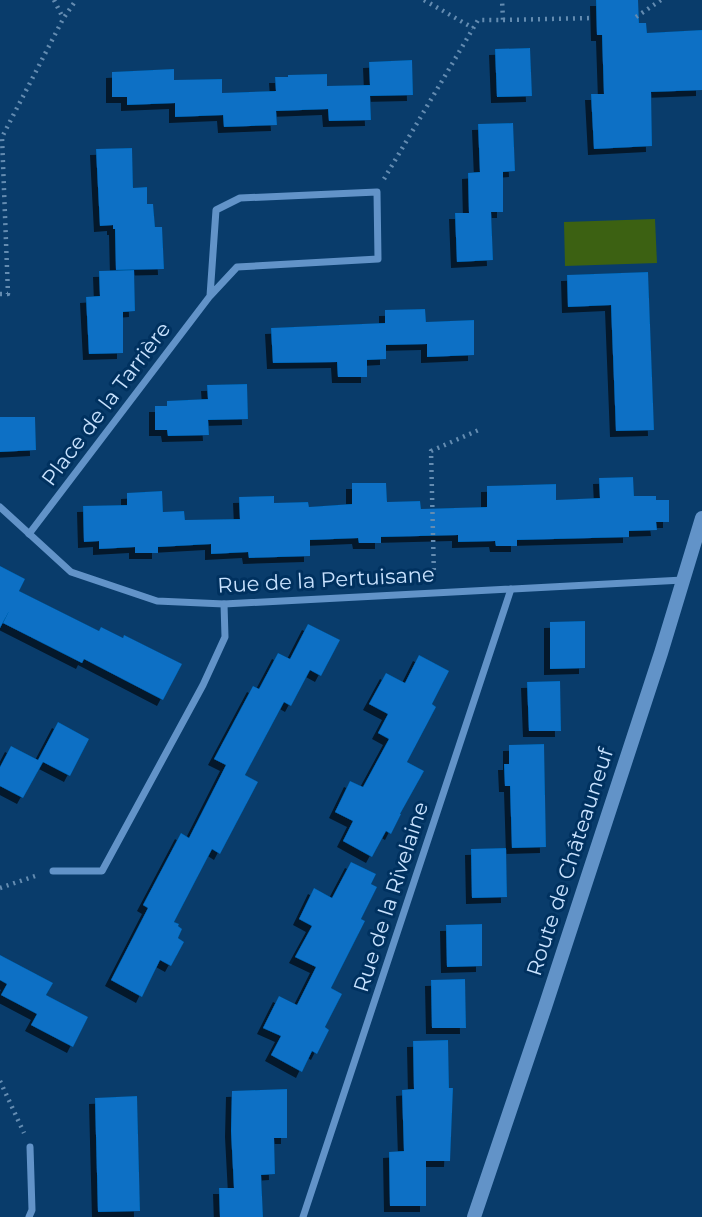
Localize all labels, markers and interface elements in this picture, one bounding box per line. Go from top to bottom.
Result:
street label: Place de la Tarrière [36,317,175,490]
street label: Rue de la Pertuisane [217,561,435,598]
street label: Route de Châteauneuf [521,744,618,979]
street label: Rue de la Rivelaine [348,799,433,995]

